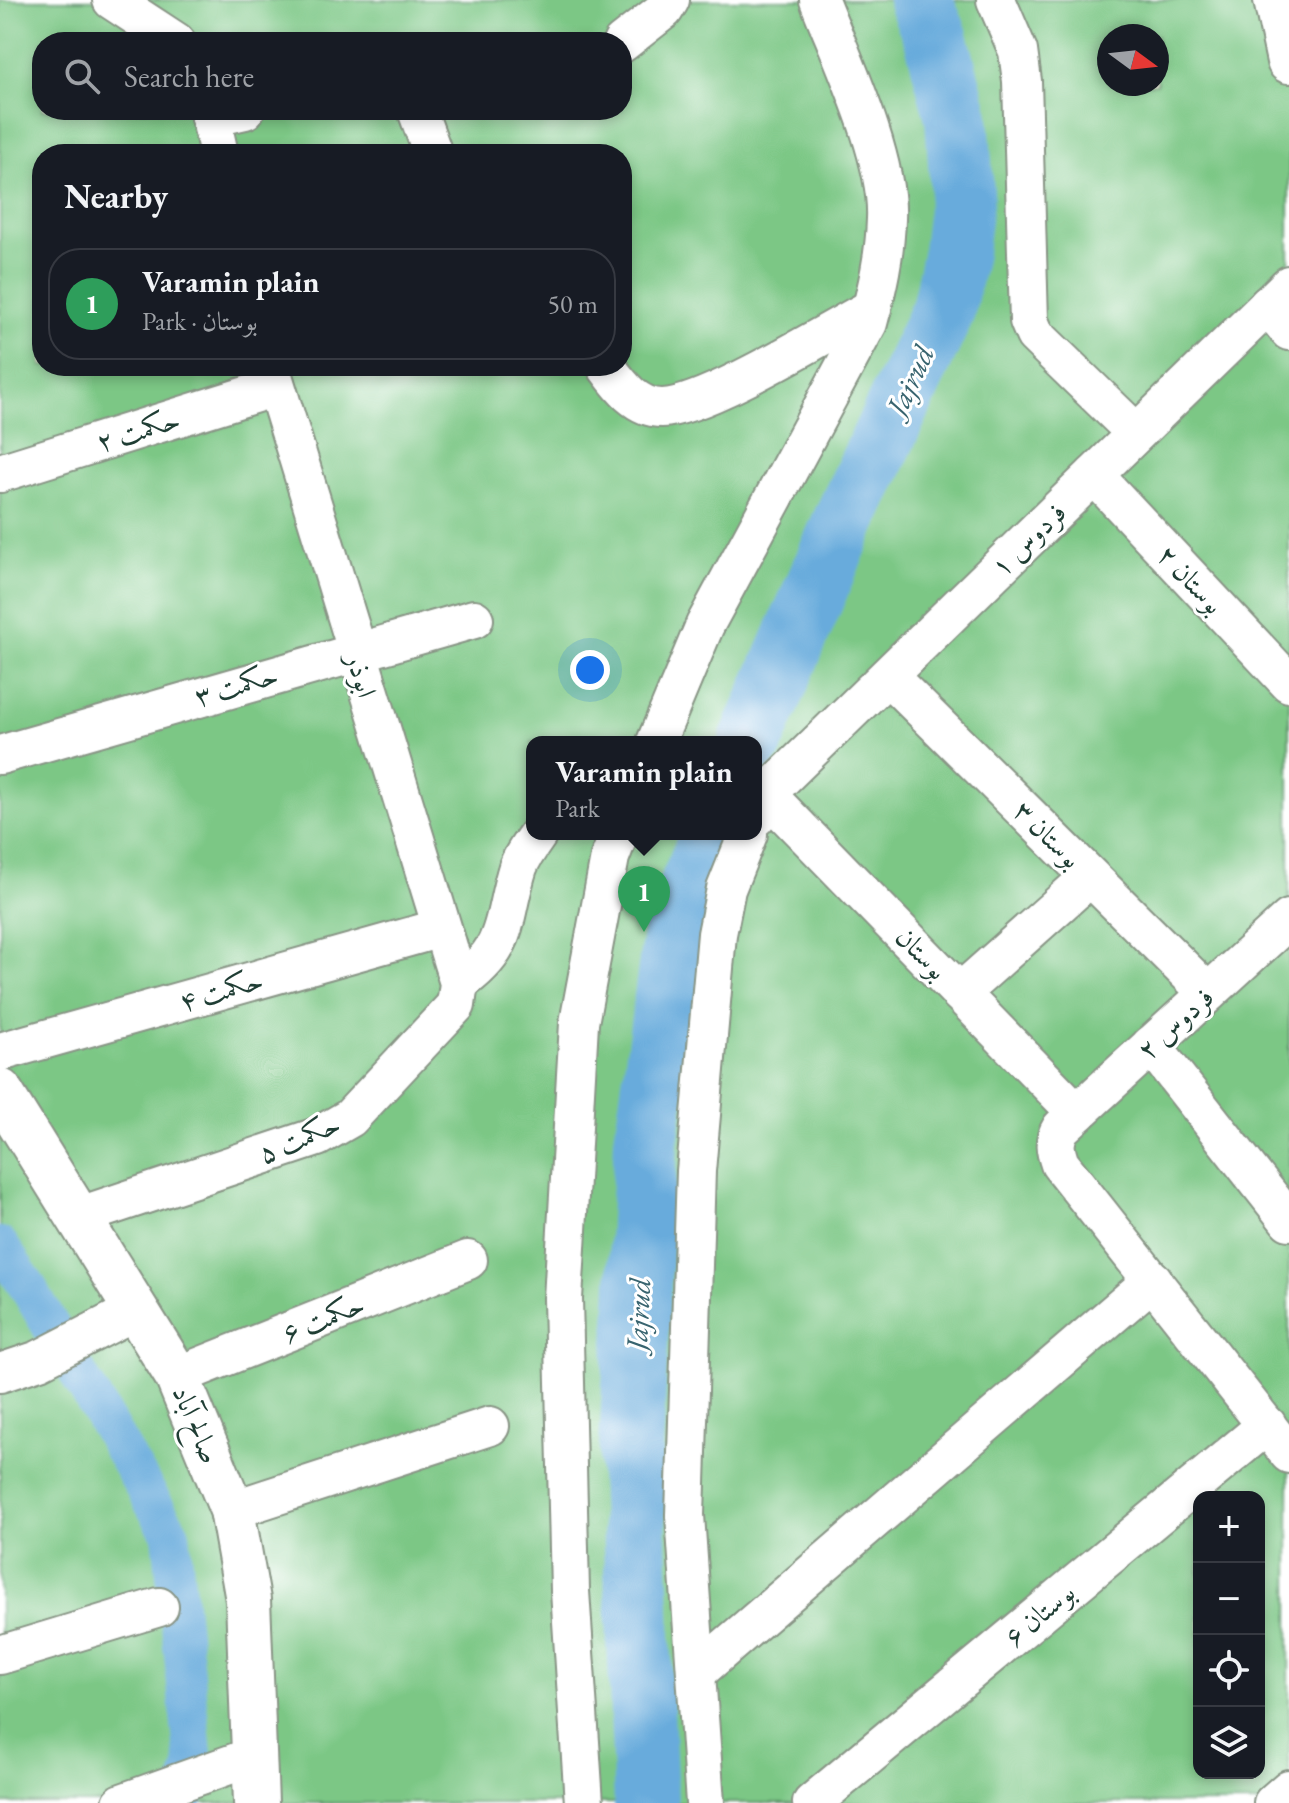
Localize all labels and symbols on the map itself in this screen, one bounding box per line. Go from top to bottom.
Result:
north arrow [1097,24,1169,96]
water label: Jajrud [875,339,943,426]
street label: حکمت ۲ [92,400,184,460]
street label: فردوس ۱ [983,494,1073,584]
street label: بوستان ۲ [1150,537,1232,621]
street label: ابوذر [337,645,386,702]
your location [570,650,610,690]
street label: حکمت ۳ [190,656,282,714]
street label: بوستان ۳ [1006,792,1090,876]
pin: 1 [618,866,670,932]
street label: بوستان [888,919,956,987]
street label: حکمت ۴ [175,961,267,1019]
street label: فردوس ۲ [1129,979,1221,1067]
street label: حکمت ۵ [253,1105,345,1171]
water label: Jajrud [616,1276,659,1357]
street label: حکمت ۶ [277,1285,369,1351]
street label: صالح آباد [158,1379,229,1471]
street label: بوستان ۶ [996,1574,1082,1654]

